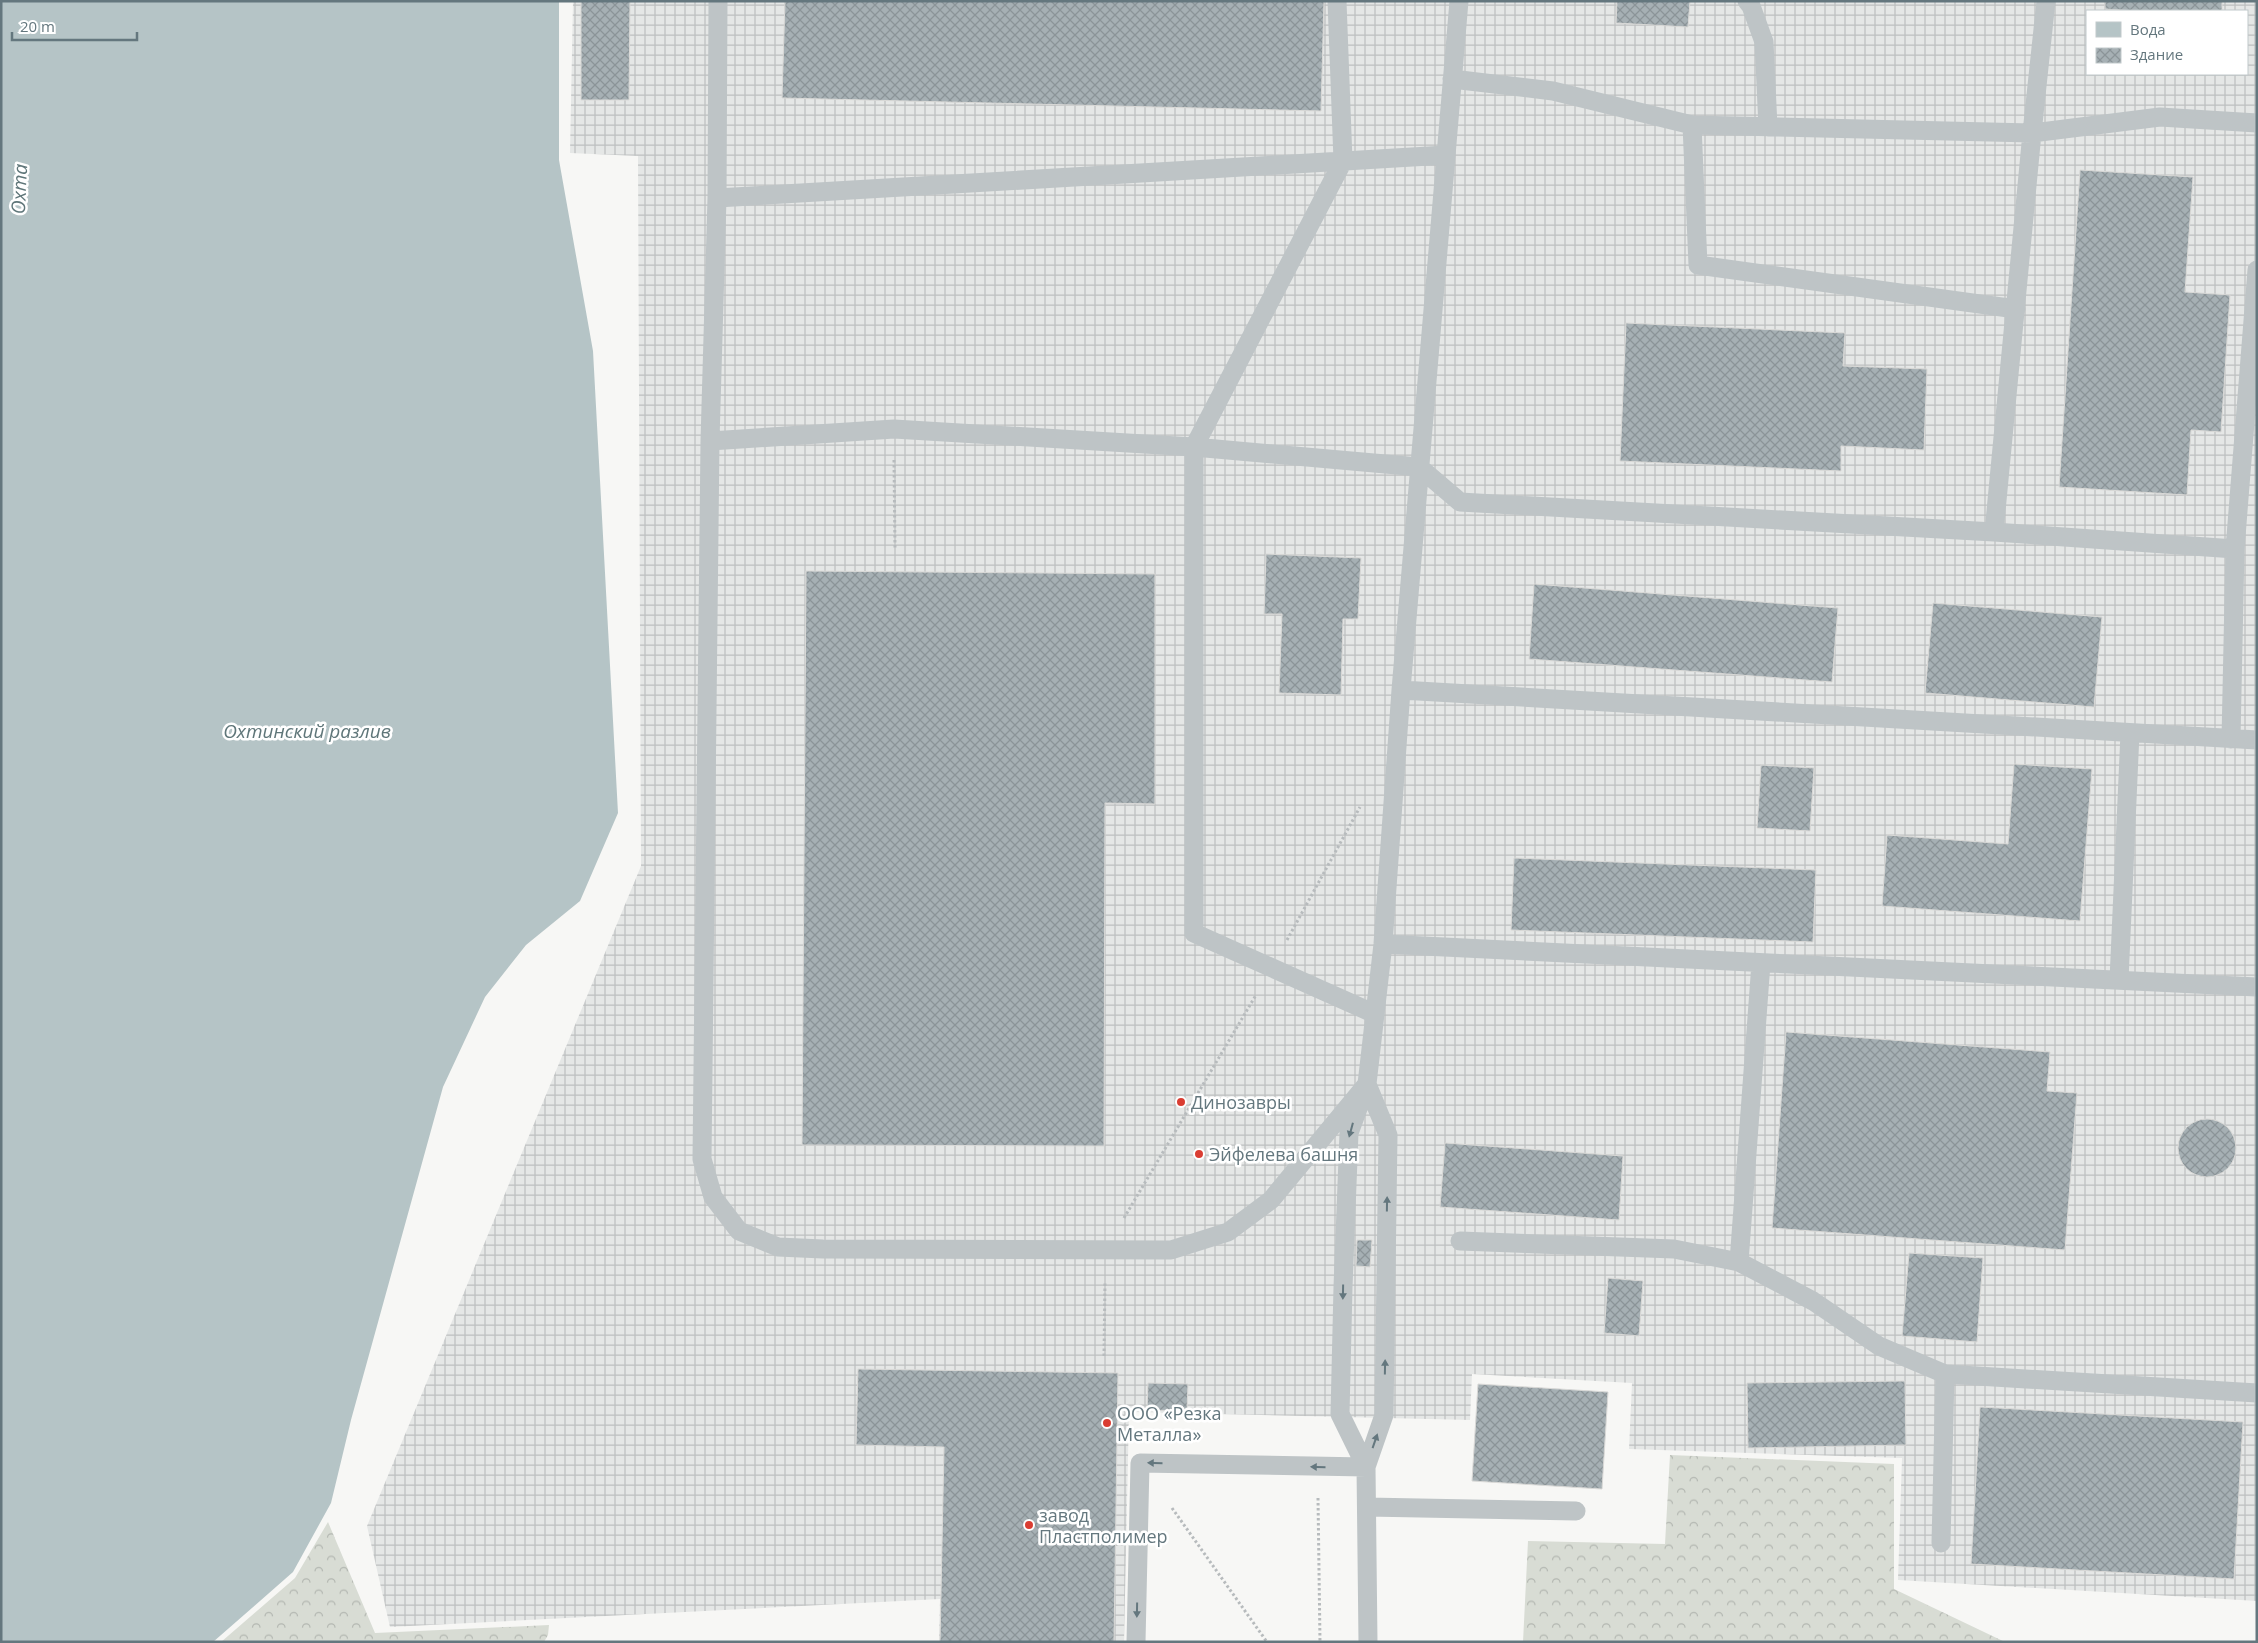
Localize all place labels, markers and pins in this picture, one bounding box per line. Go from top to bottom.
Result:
place label: Динозавры [1191,1090,1291,1114]
marker: Динозавры [1175,1096,1187,1108]
place label: Эйфелева башня [1209,1142,1358,1166]
marker: Эйфелева башня [1193,1148,1205,1160]
place label: ООО «Резка Металла» [1117,1401,1222,1446]
marker: ООО «Резка Металла» [1101,1417,1113,1429]
place label: завод Пластполимер [1039,1503,1168,1548]
marker: завод Пластполимер [1023,1519,1035,1531]

